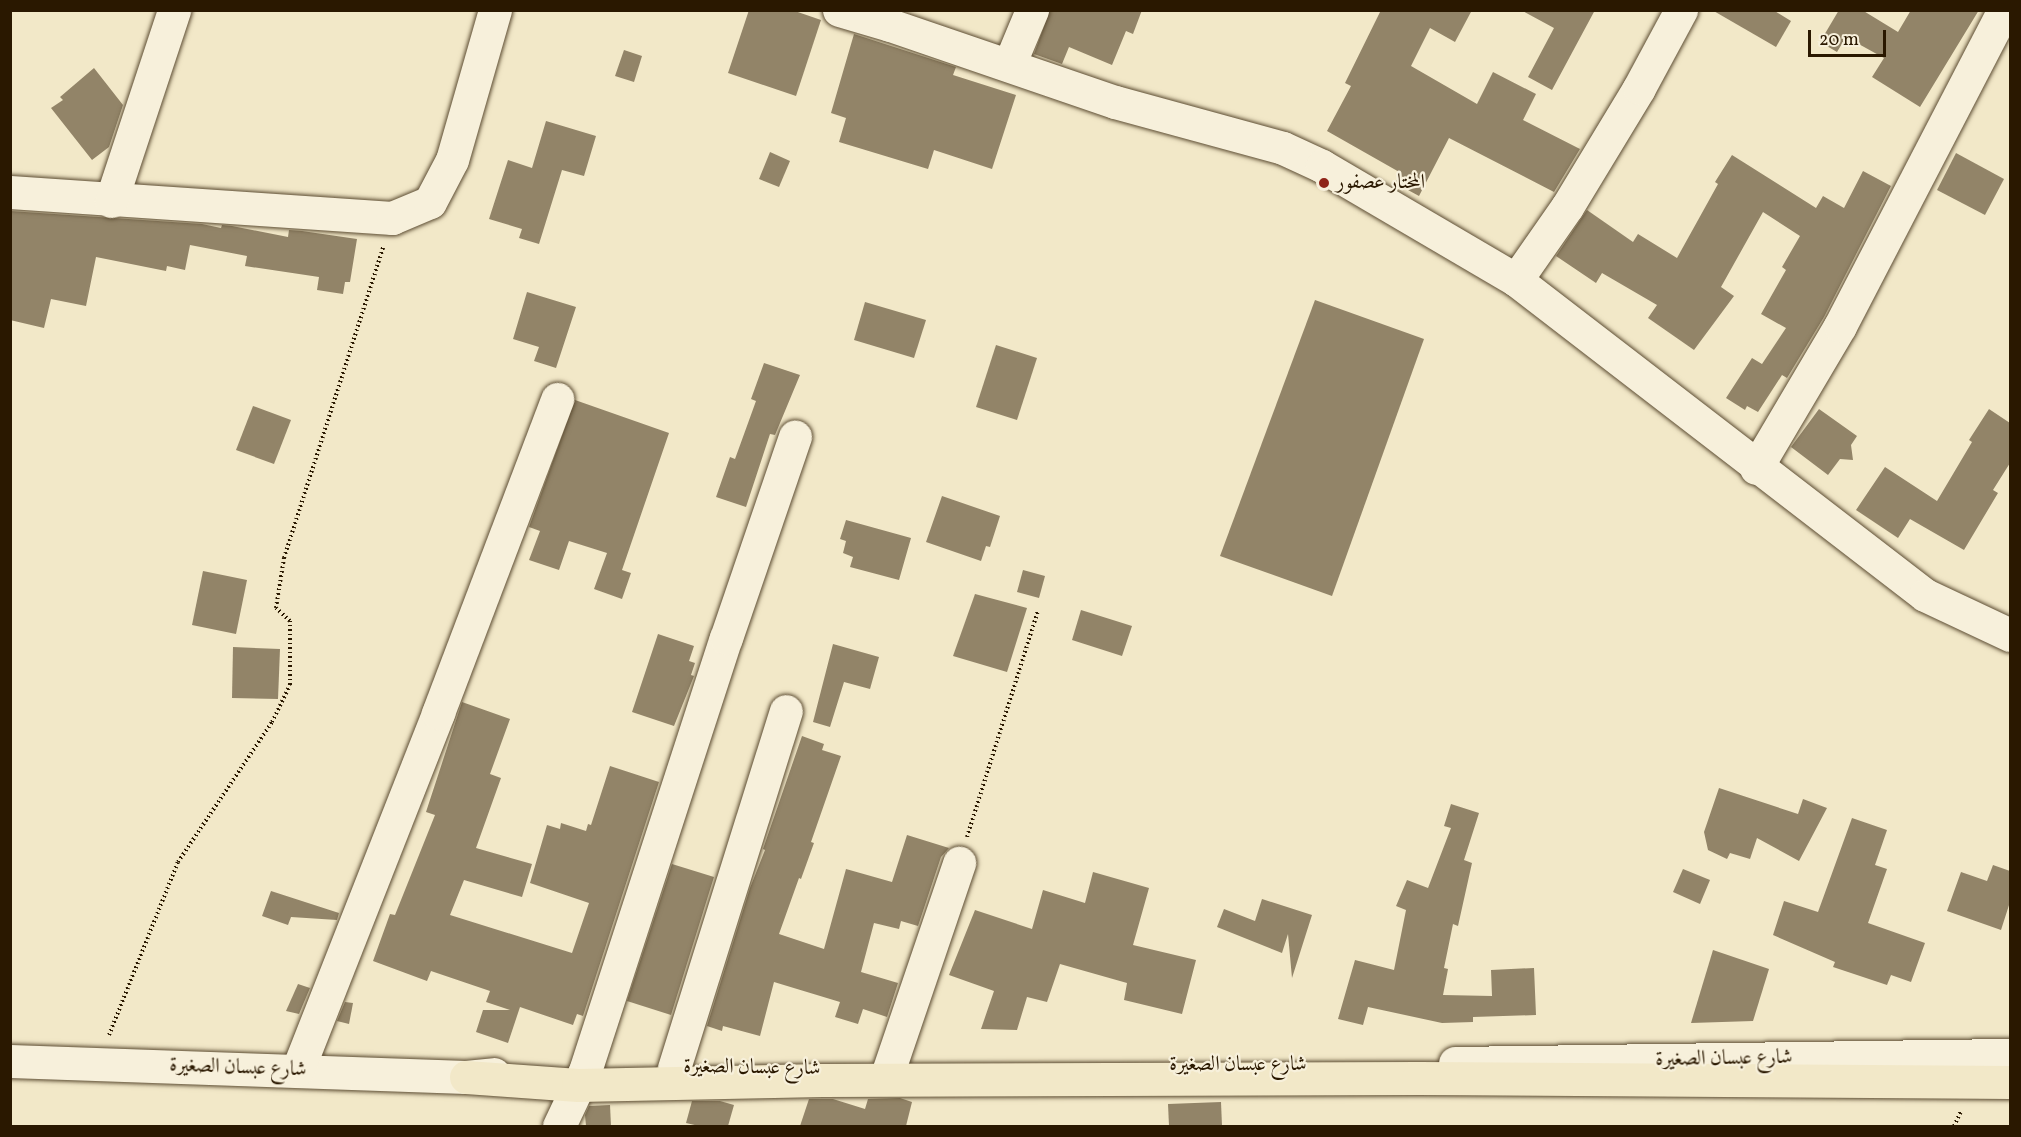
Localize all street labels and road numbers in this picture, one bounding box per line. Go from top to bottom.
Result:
street label: شارع عبسان الصغيرة [1655,1045,1793,1073]
street label: شارع عبسان الصغيرة [1169,1052,1307,1078]
street label: شارع عبسان الصغيرة [169,1053,307,1083]
street label: شارع عبسان الصغيرة [683,1054,821,1082]

